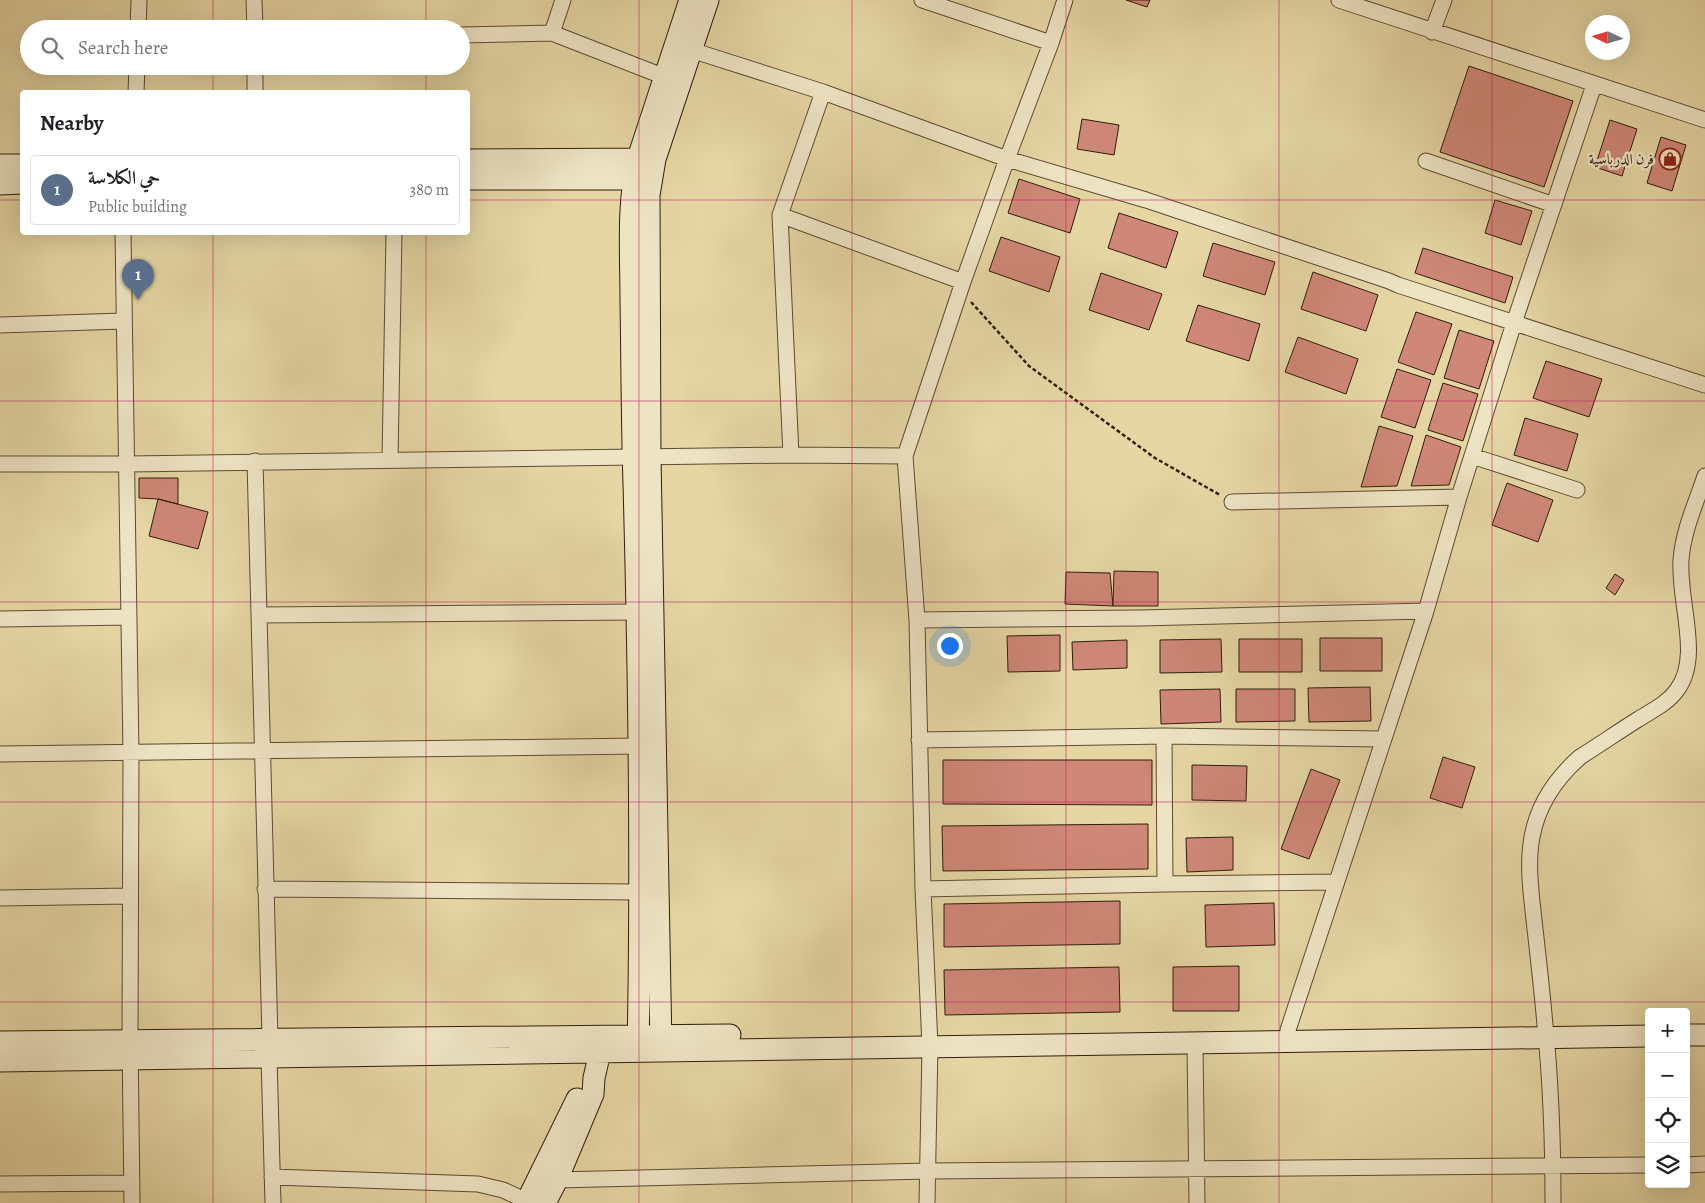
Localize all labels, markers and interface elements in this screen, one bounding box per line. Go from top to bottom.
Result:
north arrow [1585,15,1630,60]
search box [20,20,470,75]
icon: search [38,34,66,62]
text: Search here [78,35,168,61]
text: Nearby [40,109,103,137]
shop icon: فرن الدرباسية [1658,147,1682,171]
place label: فرن الدرباسية [1589,149,1654,169]
text: حي الكلاسة [88,165,160,191]
text: 1 [54,179,60,201]
text: 380 m [410,179,449,201]
text: Public building [88,196,187,218]
pin: 1 [122,259,154,300]
your location [937,633,963,659]
map controls [1645,1008,1690,1188]
button: + [1645,1008,1690,1053]
button: − [1645,1053,1690,1098]
button: locate [1645,1098,1690,1143]
button: layers [1645,1143,1690,1188]

